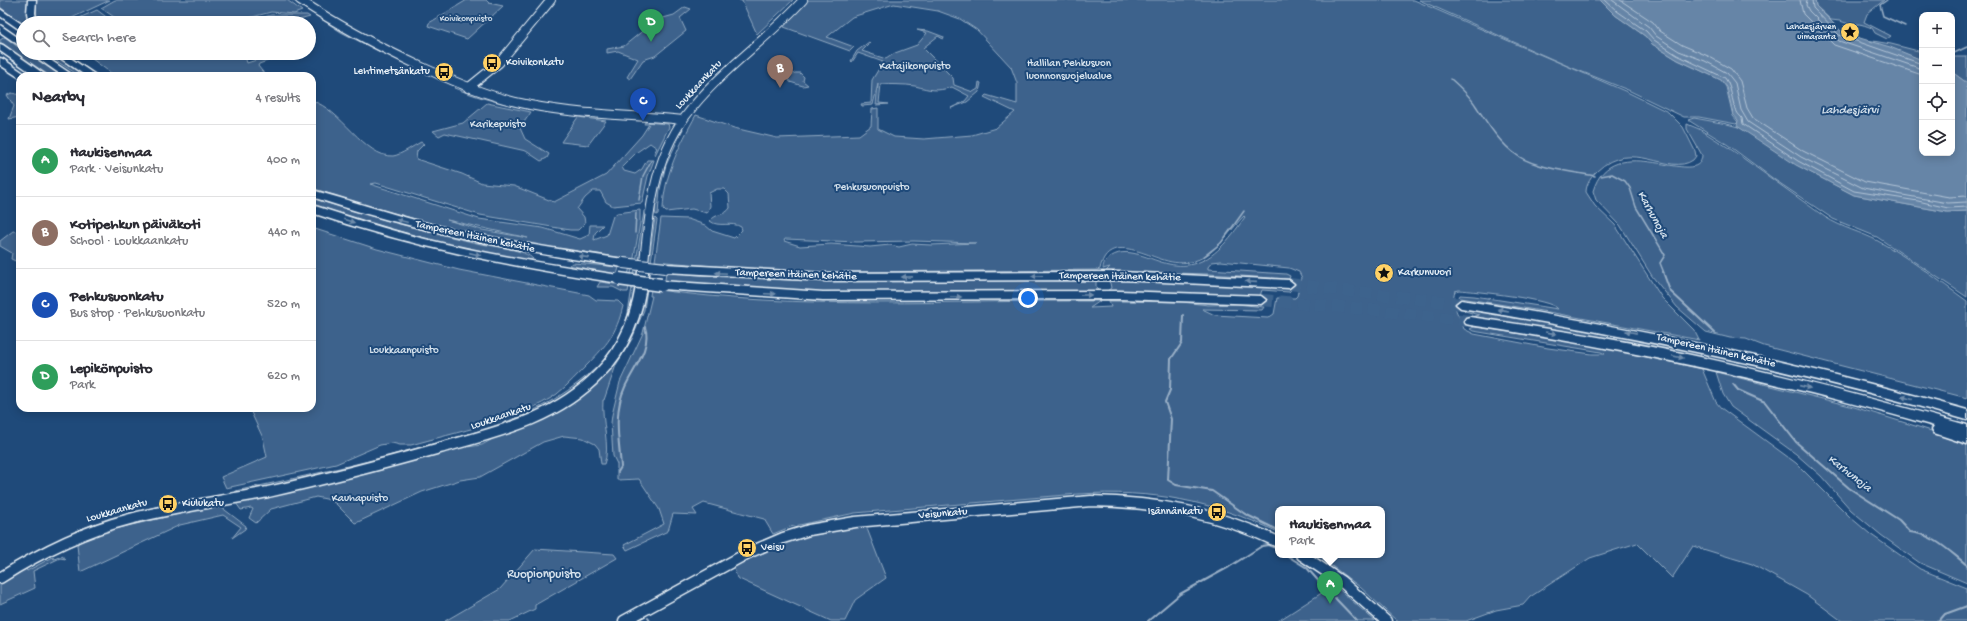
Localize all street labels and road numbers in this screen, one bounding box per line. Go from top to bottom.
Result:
street label: Loukkaankatu [673,58,725,112]
street label: Tampereen itäinen kehätie [413,218,536,256]
street label: Tampereen itäinen kehätie [734,267,857,283]
street label: Tampereen itäinen kehätie [1058,270,1181,284]
street label: Tampereen itäinen kehätie [1654,331,1777,371]
street label: Loukkaankatu [469,401,533,433]
street label: Loukkaankatu [85,497,149,525]
street label: Veisunkatu [917,506,968,522]

